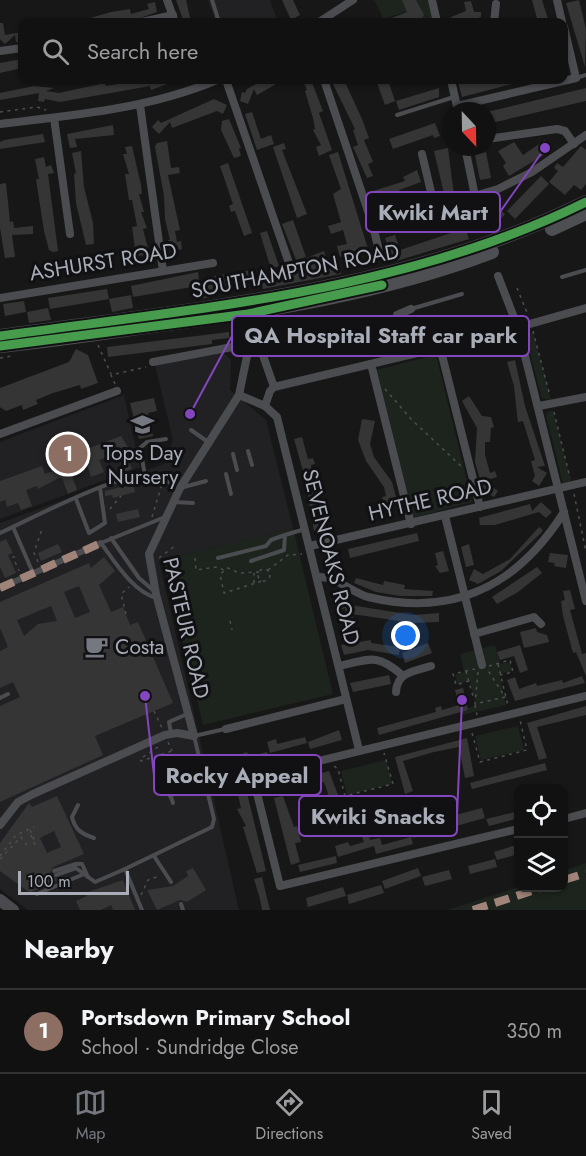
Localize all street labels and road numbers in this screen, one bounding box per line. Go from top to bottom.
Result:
street label: ASHURST ROAD [27,236,179,288]
street label: SOUTHAMPTON ROAD [188,236,402,306]
street label: SEVENOAKS ROAD [295,466,367,648]
street label: HYTHE ROAD [365,471,495,529]
street label: PASTEUR ROAD [155,555,217,701]

